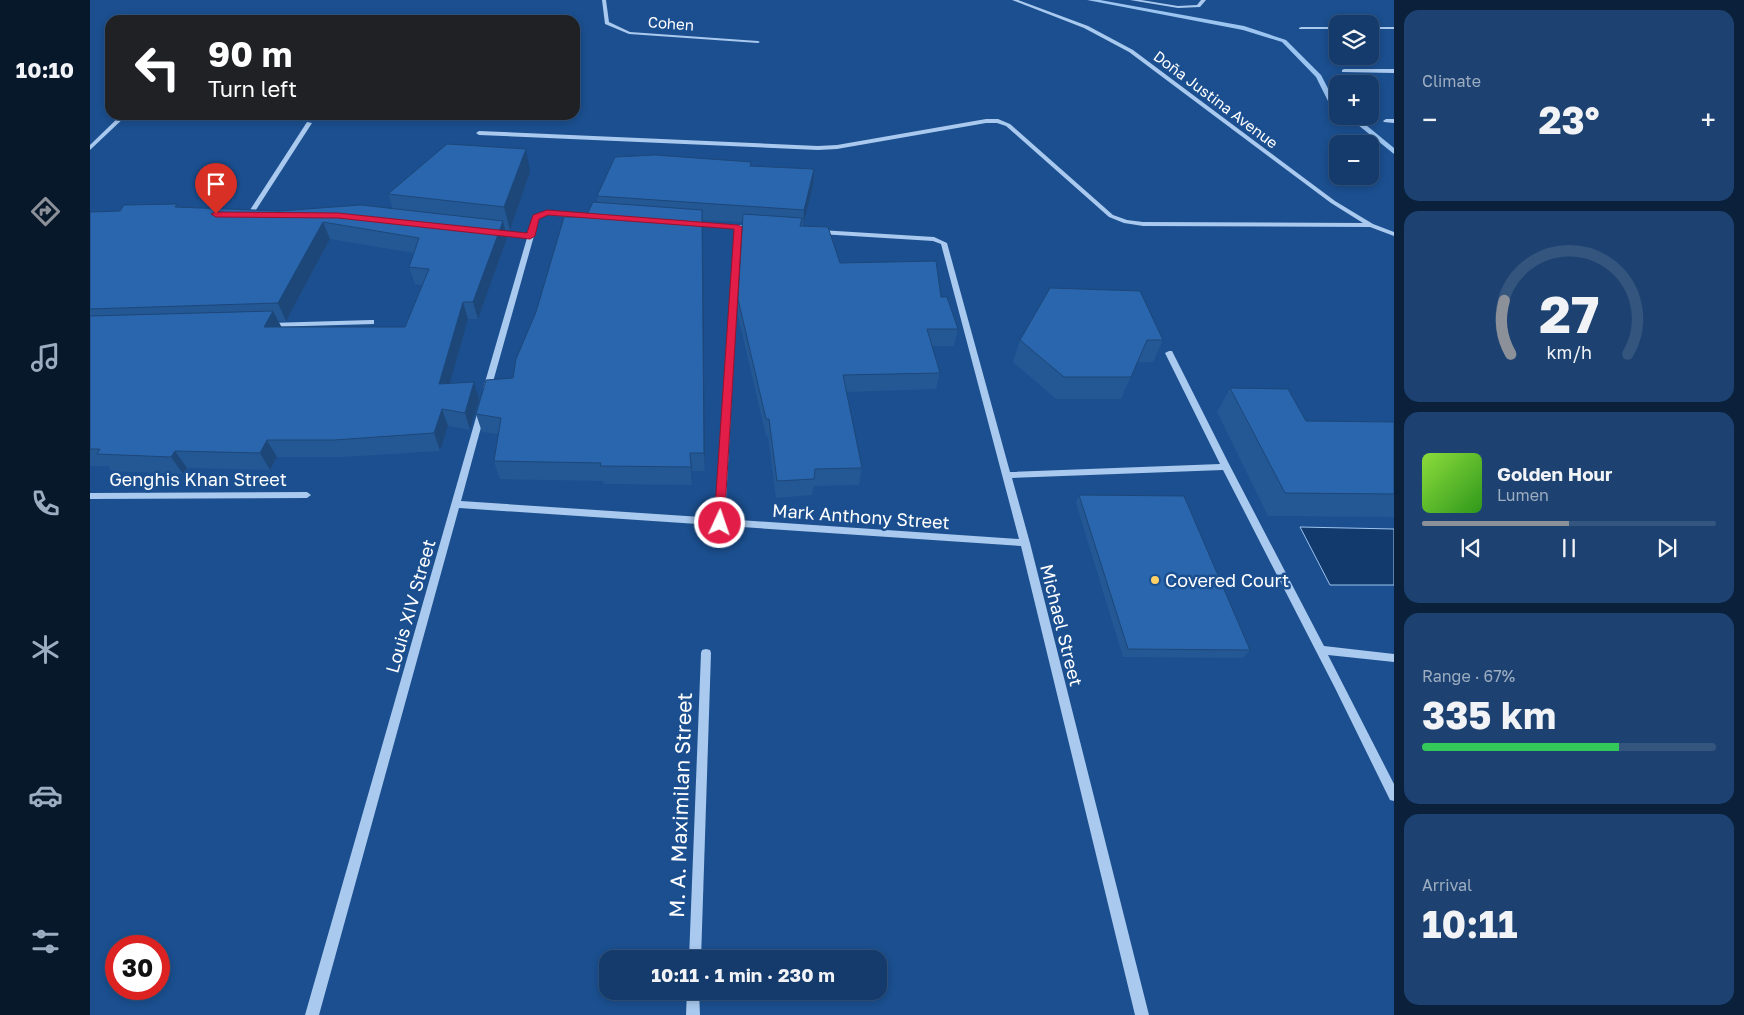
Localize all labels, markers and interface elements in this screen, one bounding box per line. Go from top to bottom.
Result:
street label: Cohen [647,12,695,34]
map controls [1329,15,1379,185]
button: layers [1329,15,1379,65]
text: 90 m [208,33,292,75]
icon: left [125,35,190,100]
street label: Doña Justina Avenue [1150,46,1282,152]
text: 10:10 [16,56,74,83]
text: Climate [1422,71,1481,91]
text: Turn left [208,75,297,102]
button: + [1329,75,1379,125]
text: 23° [1538,97,1600,142]
text: − [1422,103,1437,136]
text: + [1701,103,1716,136]
button: − [1329,135,1379,185]
pin [195,163,237,214]
icon: arrive [202,170,230,198]
icon: directions [28,194,63,229]
text: 27 [1539,282,1599,344]
icon: music [28,340,63,375]
text: km/h [1546,341,1592,363]
text: Golden Hour [1497,462,1612,485]
street label: Genghis Khan Street [109,468,287,490]
text: Lumen [1497,485,1549,505]
icon: phone [28,486,63,521]
position arrow [693,496,745,548]
street label: Mark Anthony Street [771,499,951,533]
icon: previous [1457,534,1485,562]
icon: pause [1555,534,1583,562]
icon: next [1653,534,1681,562]
street label: Louis XIV Street [380,537,440,675]
street label: Michael Street [1036,562,1088,688]
place label: Covered Court [1165,569,1289,591]
marker: Covered Court [1149,574,1161,586]
icon: climate [28,632,63,667]
text: Range · 67% [1422,666,1515,686]
street label: M. A. Maximilan Street [663,692,697,918]
text: 335 km [1422,692,1556,737]
icon: car [28,778,63,813]
text: Arrival [1422,875,1472,895]
text: 10:11 [1422,901,1518,946]
icon: filters [28,924,63,959]
speed limit sign: 30 [105,935,170,1000]
text: 10:11 · 1 min · 230 m [651,963,835,986]

